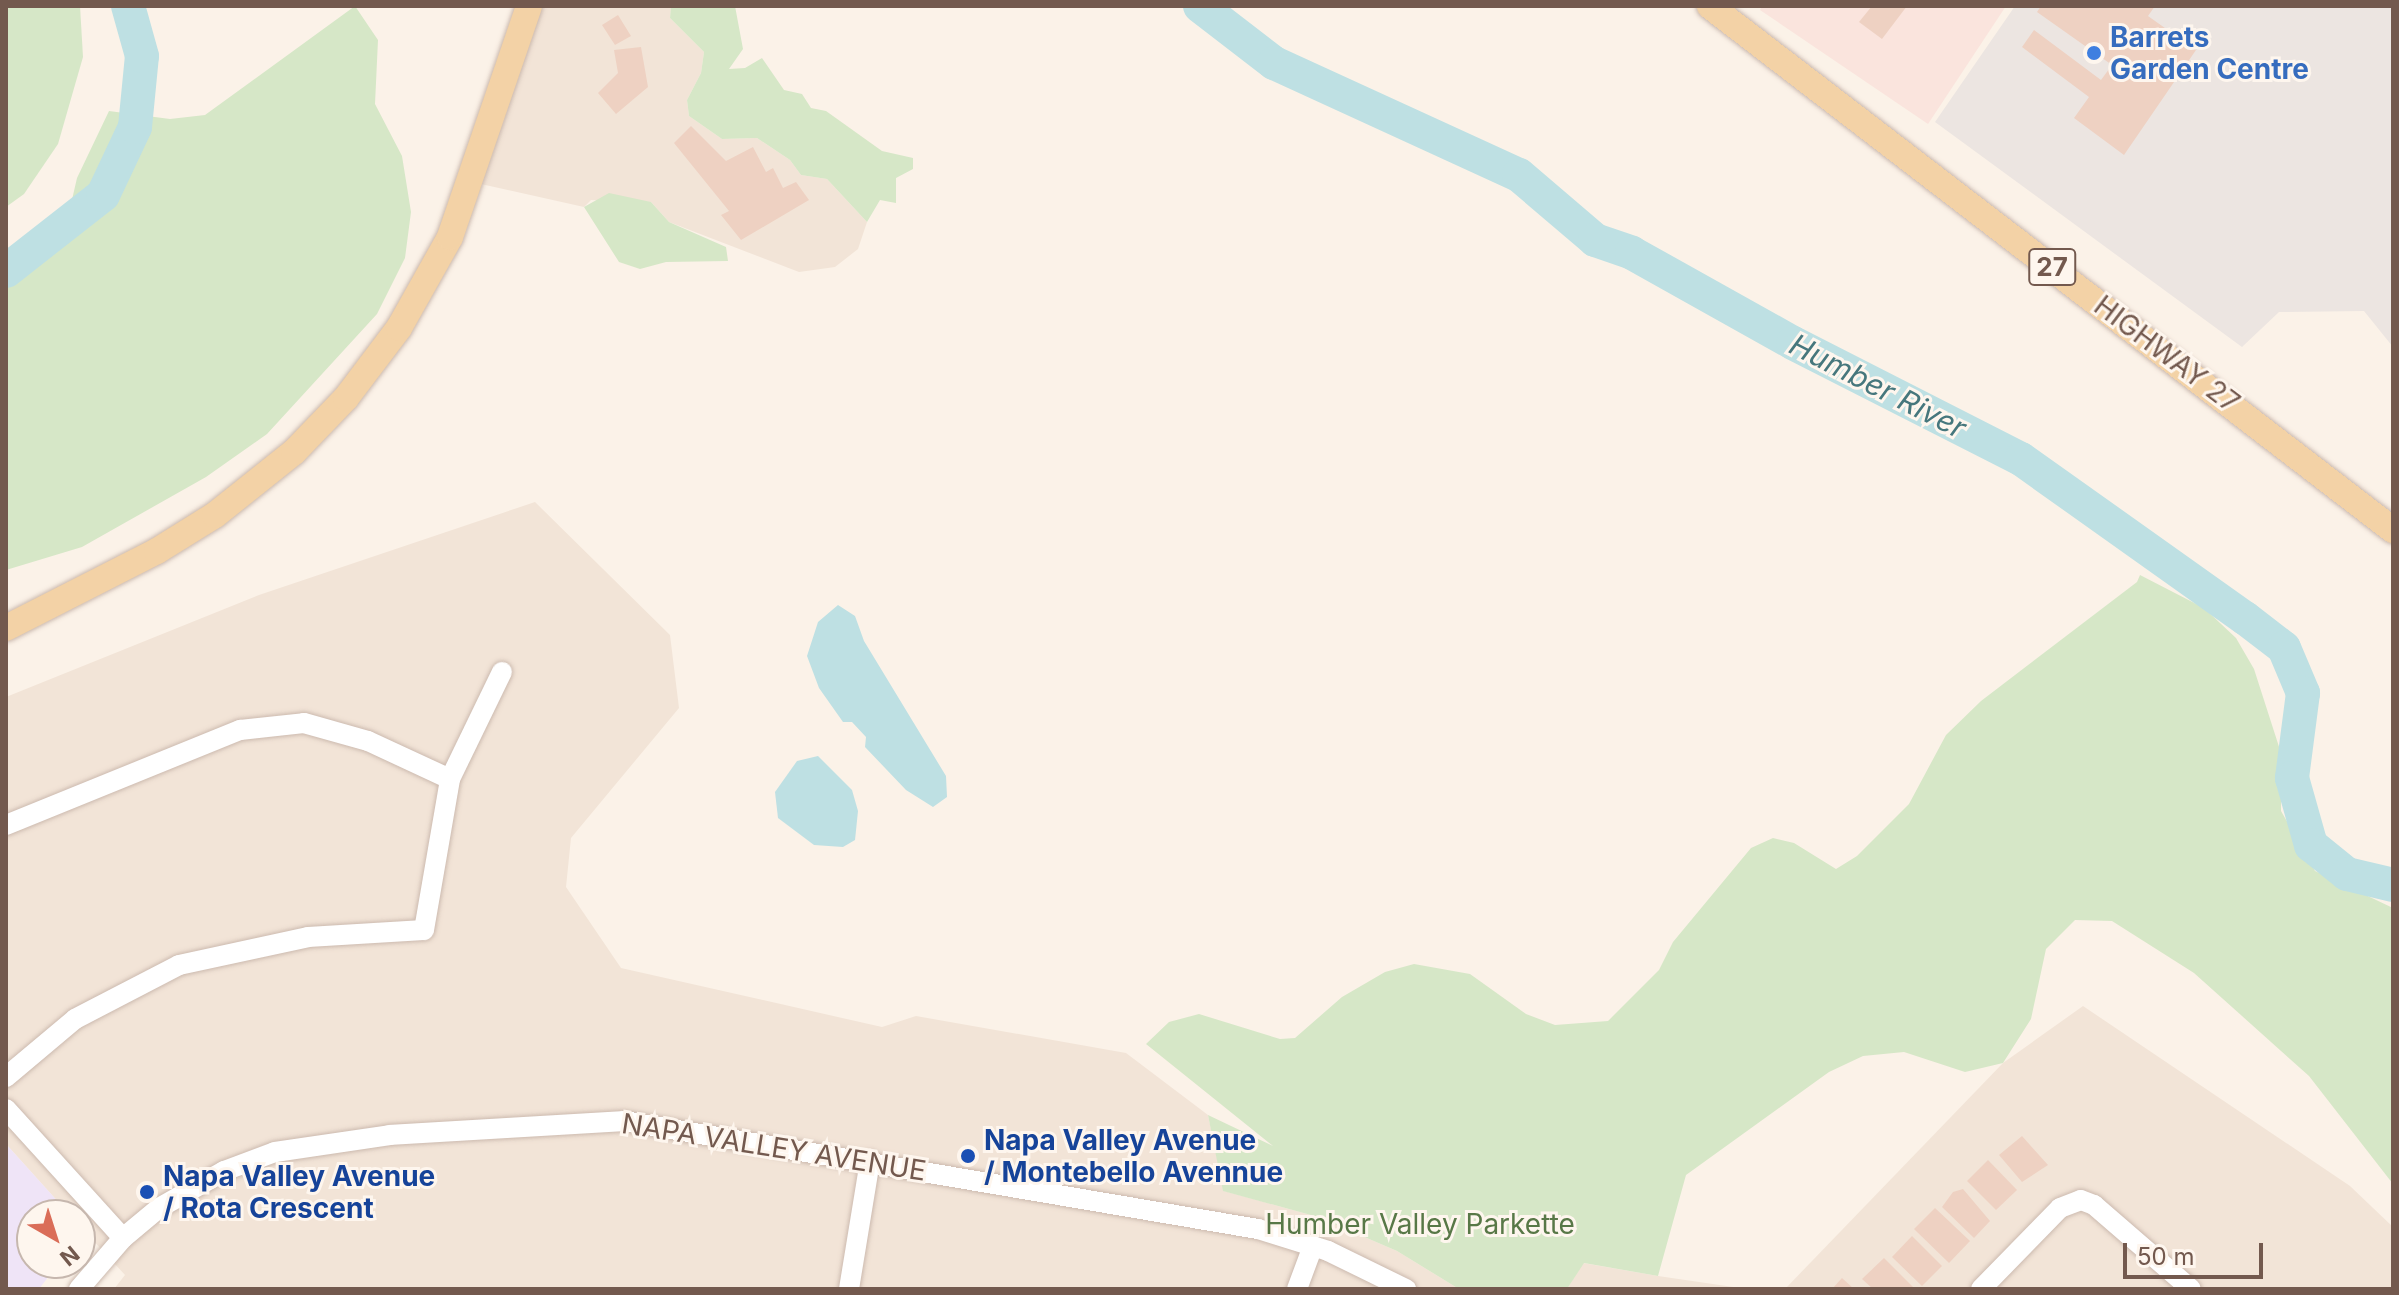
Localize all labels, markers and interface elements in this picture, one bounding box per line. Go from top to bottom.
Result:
place label: Barrets Garden Centre [2110,20,2309,86]
marker: Barrets Garden Centre [2085,44,2103,62]
road number: 27 [2028,245,2076,289]
street label: HIGHWAY 27 [2088,289,2246,419]
water label: Humber River [1784,326,1972,446]
street label: NAPA VALLEY AVENUE [619,1106,929,1188]
place label: Napa Valley Avenue / Montebello Avennue [984,1123,1283,1189]
marker: Napa Valley Avenue / Montebello Avennue [959,1147,977,1165]
place label: Napa Valley Avenue / Rota Crescent [163,1159,435,1225]
marker: Napa Valley Avenue / Rota Crescent [138,1183,156,1201]
north arrow [16,1199,96,1279]
park label: Humber Valley Parkette [1265,1207,1575,1241]
scale bar [2127,1227,2267,1277]
text: N [55,1241,85,1271]
text: 50 m [2137,1242,2195,1271]

